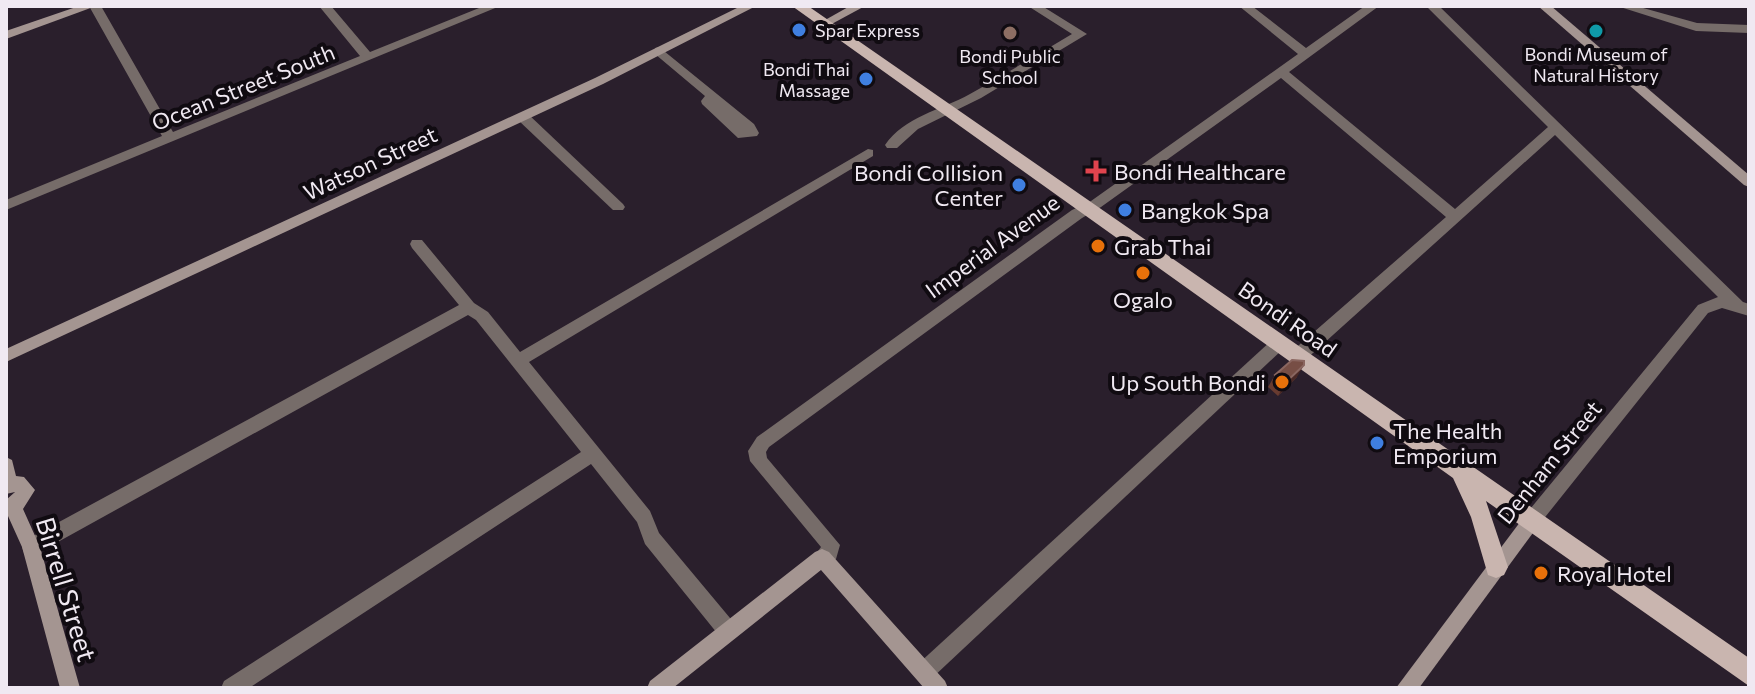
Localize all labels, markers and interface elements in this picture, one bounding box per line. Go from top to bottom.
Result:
place label: Spar Express [815,19,920,41]
marker: Spar Express [790,21,808,39]
marker: Bondi Museum of Natural History [1587,22,1605,40]
marker: Bondi Public School [1001,24,1019,42]
street label: Ocean Street South [147,38,339,136]
place label: Bondi Museum of Natural History [1524,43,1668,86]
place label: Bondi Public School [959,45,1061,88]
place label: Bondi Thai Massage [763,58,850,101]
marker: Bondi Thai Massage [857,70,875,88]
street label: Watson Street [299,120,441,206]
place label: Bondi Healthcare [1114,158,1286,185]
place label: Bondi Collision Center [854,159,1003,211]
marker: Bondi Healthcare [1085,160,1107,182]
marker: Bondi Collision Center [1010,176,1028,194]
street label: Imperial Avenue [920,188,1064,304]
place label: Bangkok Spa [1141,197,1269,224]
marker: Bangkok Spa [1116,201,1134,219]
place label: Grab Thai [1114,233,1211,260]
marker: Grab Thai [1089,237,1107,255]
marker: Ogalo [1134,264,1152,282]
street label: Bondi Road [1234,275,1342,363]
place label: Ogalo [1113,286,1173,313]
place label: Up South Bondi [1110,369,1266,396]
marker: Up South Bondi [1273,373,1291,391]
street label: Denham Street [1491,395,1607,529]
place label: The Health Emporium [1393,417,1502,469]
marker: The Health Emporium [1368,434,1386,452]
street label: Birrell Street [30,513,104,665]
place label: Royal Hotel [1557,560,1672,587]
marker: Royal Hotel [1532,564,1550,582]

